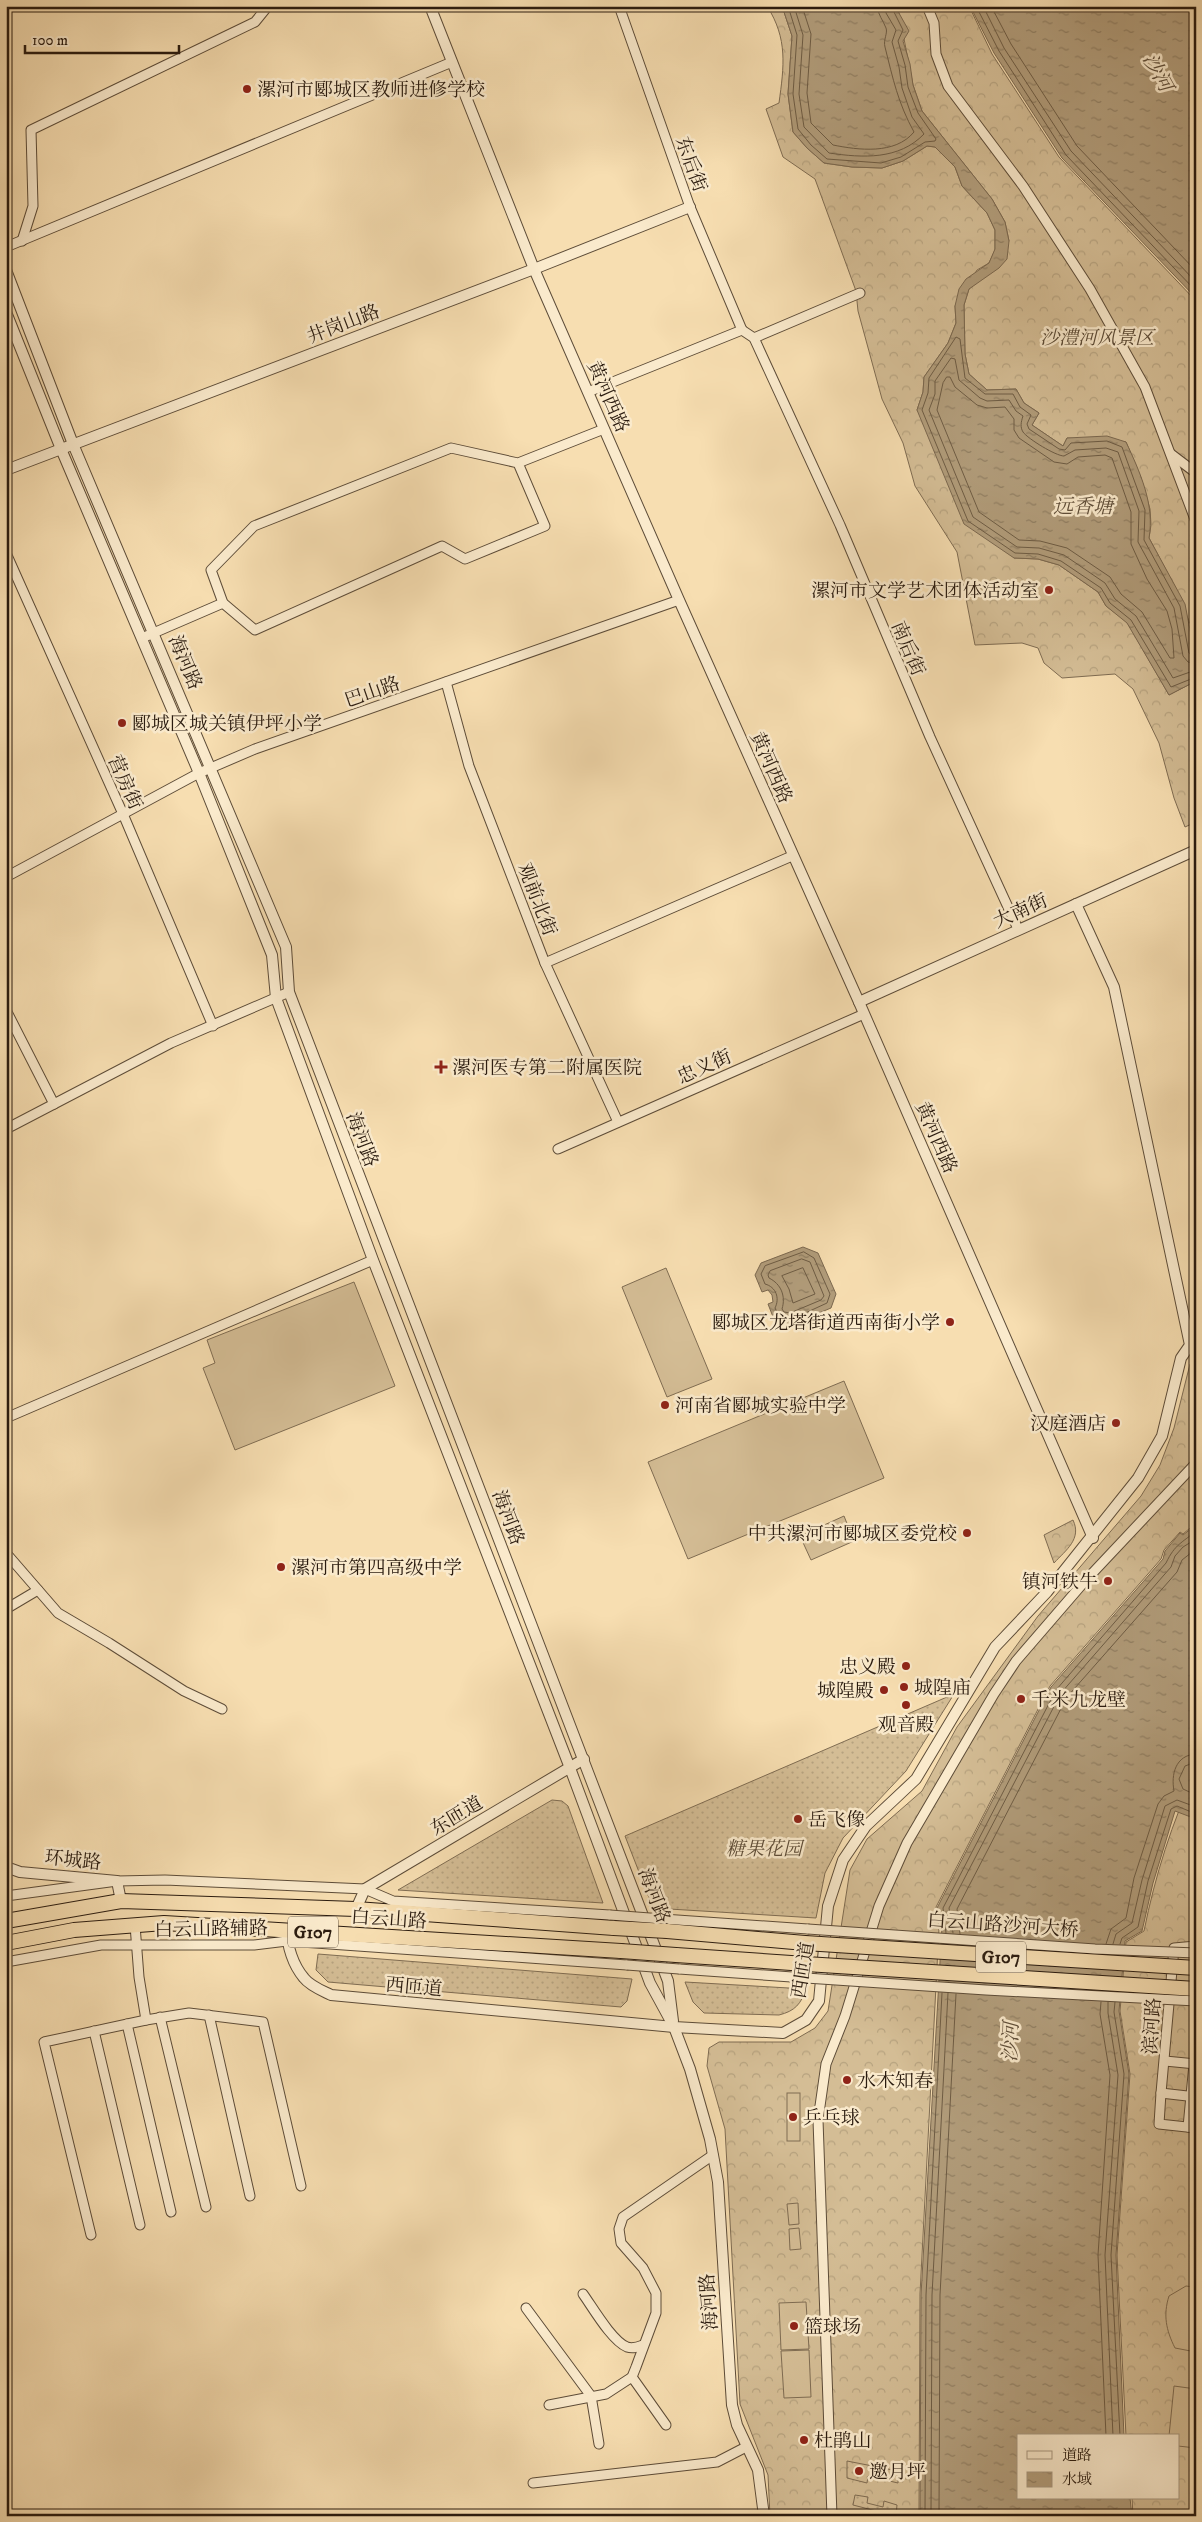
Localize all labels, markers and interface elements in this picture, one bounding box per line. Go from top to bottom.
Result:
scale bar [25,22,179,54]
text: 100 m [32,31,68,50]
water label: 沙河 [1136,49,1179,99]
place label: 漯河市郾城区教师进修学校 [257,79,485,102]
marker: 漯河市郾城区教师进修学校 [241,83,253,95]
street label: 东后街 [670,134,711,195]
street label: 井岗山路 [304,300,383,349]
park label: 沙澧河风景区 [1040,327,1157,350]
street label: 黄河西路 [582,357,634,436]
water label: 远香塘 [1053,495,1116,520]
place label: 漯河市文学艺术团体活动室 [811,580,1039,603]
marker: 漯河市文学艺术团体活动室 [1043,584,1055,596]
street label: 南后街 [886,618,929,679]
street label: 海河路 [163,632,206,693]
street label: 巴山路 [342,672,403,713]
place label: 郾城区城关镇伊坪小学 [132,713,322,736]
marker: 郾城区城关镇伊坪小学 [116,717,128,729]
street label: 黄河西路 [745,728,797,807]
street label: 营房街 [103,752,147,813]
street label: 观前北街 [512,860,561,939]
street label: 大南街 [990,889,1051,933]
street label: 忠义街 [674,1045,735,1089]
place label: 漯河医专第二附属医院 [452,1057,642,1080]
marker: 漯河医专第二附属医院 [434,1060,448,1074]
street label: 黄河西路 [910,1098,962,1177]
street label: 海河路 [341,1109,383,1170]
place label: 郾城区龙塔街道西南街小学 [712,1312,940,1335]
marker: 郾城区龙塔街道西南街小学 [944,1316,956,1328]
place label: 河南省郾城实验中学 [675,1395,846,1418]
marker: 河南省郾城实验中学 [659,1399,671,1411]
place label: 汉庭酒店 [1030,1413,1106,1436]
marker: 汉庭酒店 [1110,1417,1122,1429]
street label: 海河路 [487,1487,529,1548]
place label: 中共漯河市郾城区委党校 [748,1523,957,1546]
marker: 中共漯河市郾城区委党校 [961,1527,973,1539]
place label: 漯河市第四高级中学 [291,1557,462,1580]
marker: 漯河市第四高级中学 [275,1561,287,1573]
place label: 镇河铁牛 [1022,1571,1098,1594]
marker: 镇河铁牛 [1102,1575,1114,1587]
place label: 忠义殿 [839,1656,896,1679]
marker: 忠义殿 [900,1660,912,1672]
place label: 城隍庙 [914,1677,971,1700]
place label: 城隍殿 [817,1680,874,1703]
marker: 城隍庙 [898,1681,910,1693]
marker: 城隍殿 [878,1684,890,1696]
place label: 千米九龙壁 [1031,1689,1126,1712]
marker: 千米九龙壁 [1015,1693,1027,1705]
marker: 观音殿 [900,1699,912,1711]
place label: 观音殿 [877,1714,935,1737]
street label: 东匝道 [426,1792,487,1841]
place label: 岳飞像 [808,1809,865,1832]
marker: 岳飞像 [792,1813,804,1825]
park label: 糖果花园 [726,1838,805,1861]
street label: 环城路 [43,1846,102,1875]
street label: 海河路 [633,1865,675,1926]
street label: 白云山路 [350,1905,428,1934]
street label: 白云山路沙河大桥 [926,1909,1080,1942]
road number: G107 [288,1916,338,1948]
street label: 白云山路辅路 [154,1917,268,1942]
street label: 西匝道 [788,1940,819,2000]
road number: G107 [976,1941,1026,1972]
street label: 西匝道 [384,1974,443,2001]
street label: 滨河路 [1139,1997,1166,2055]
water label: 沙河 [998,2019,1025,2062]
place label: 水木知春 [857,2070,933,2093]
marker: 水木知春 [841,2074,853,2086]
place label: 乒乓球 [803,2107,860,2130]
marker: 乒乓球 [787,2111,799,2123]
street label: 海河路 [696,2273,723,2331]
place label: 篮球场 [804,2316,861,2339]
marker: 篮球场 [788,2320,800,2332]
place label: 杜鹃山 [814,2430,871,2453]
marker: 杜鹃山 [798,2434,810,2446]
legend [1017,2434,1180,2500]
text: 道路 [1062,2446,1092,2465]
place label: 邀月坪 [869,2461,926,2484]
marker: 邀月坪 [853,2465,865,2477]
text: 水域 [1062,2470,1092,2489]

